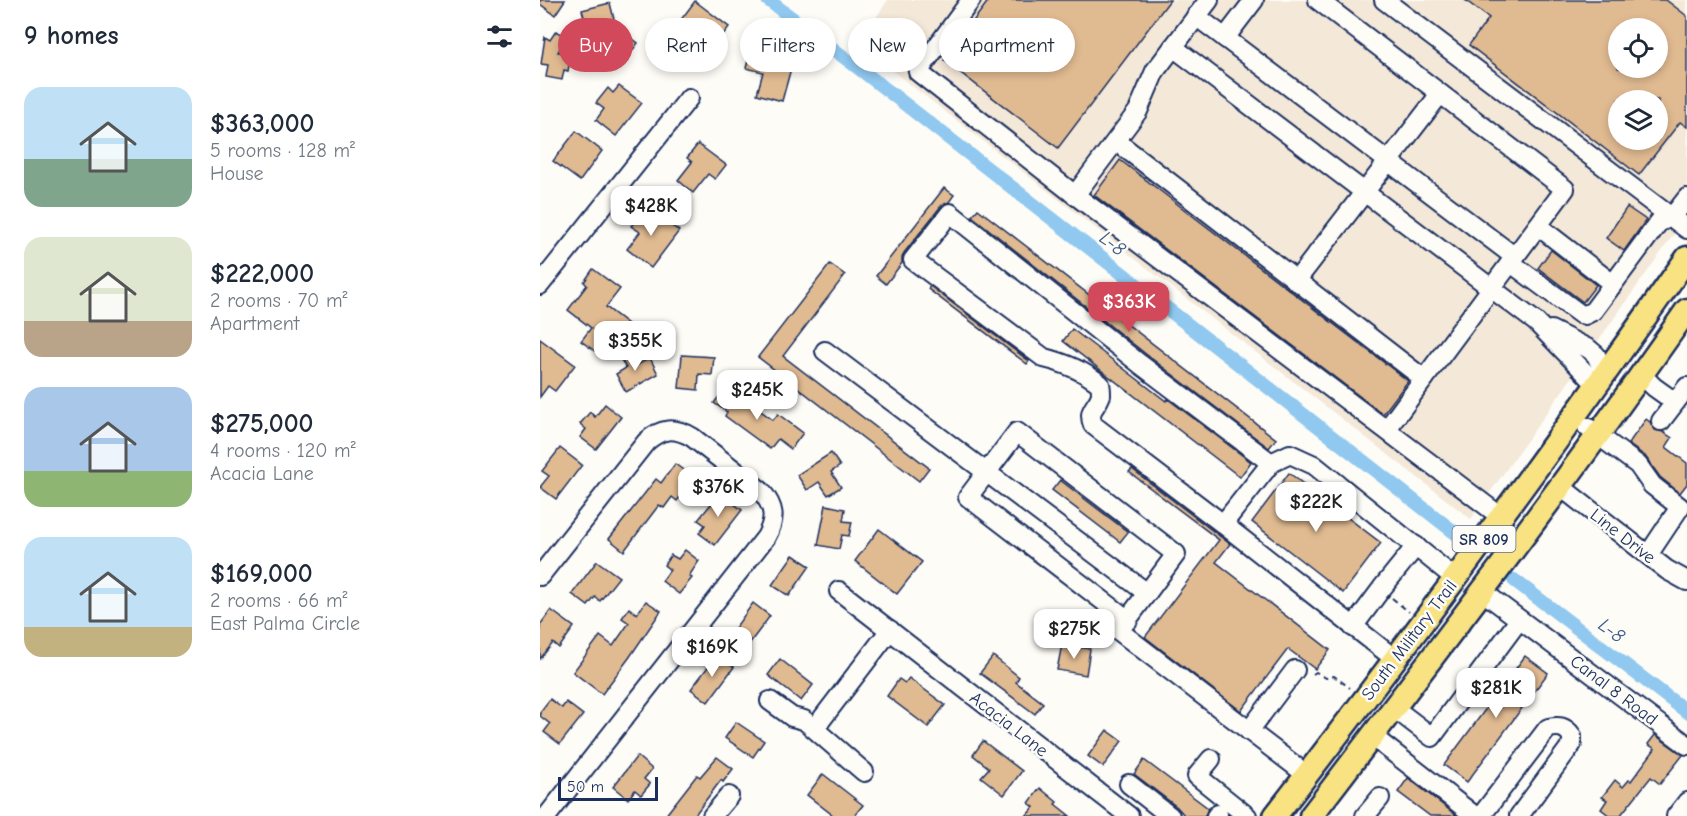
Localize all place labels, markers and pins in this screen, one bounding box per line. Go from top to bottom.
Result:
pin: $428K [609,186,693,237]
pin: $363K [1087,282,1171,333]
pin: $355K [593,321,677,372]
pin: $245K [715,370,799,421]
pin: $376K [676,467,760,518]
pin: $222K [1274,482,1358,533]
pin: $275K [1032,609,1116,660]
pin: $169K [670,627,754,678]
pin: $281K [1454,668,1538,719]

